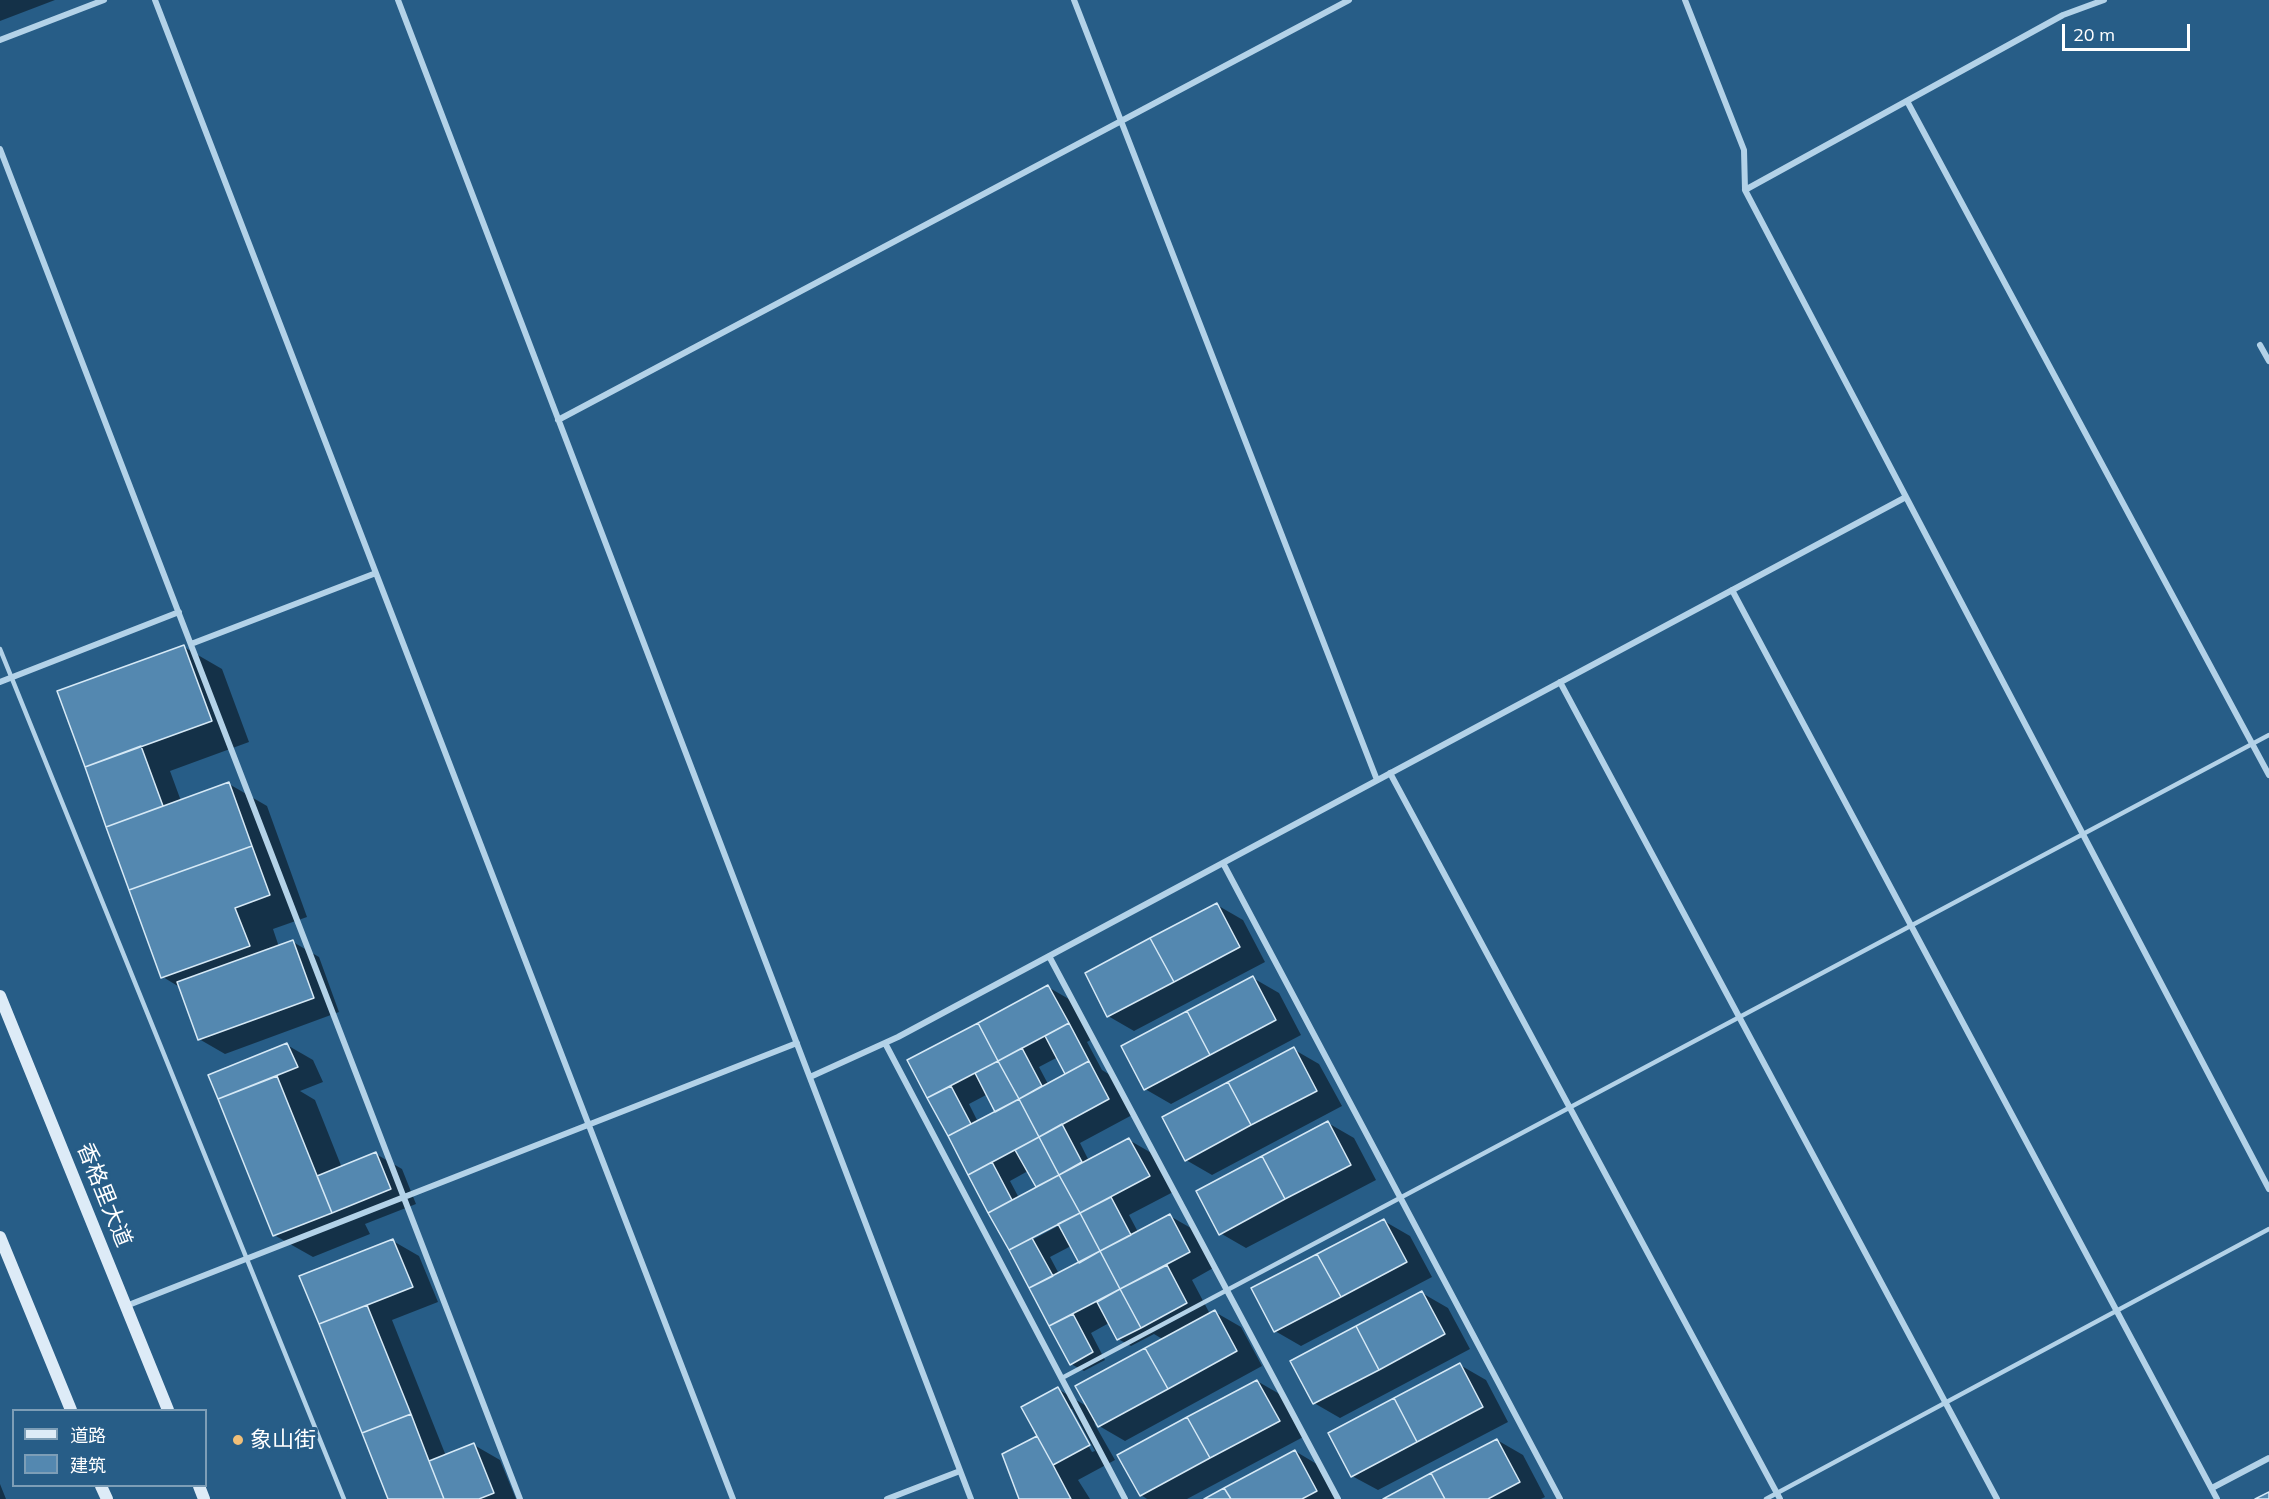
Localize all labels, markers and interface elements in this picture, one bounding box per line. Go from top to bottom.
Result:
scale bar [2065,12,2192,50]
text: 20 m [2073,23,2115,46]
street label: 香格里大道 [71,1139,137,1251]
legend [12,1409,207,1487]
text: 道路 [70,1424,106,1447]
place label: 象山街 [250,1427,316,1453]
marker: 象山街 [231,1433,245,1447]
text: 建筑 [70,1454,106,1477]

